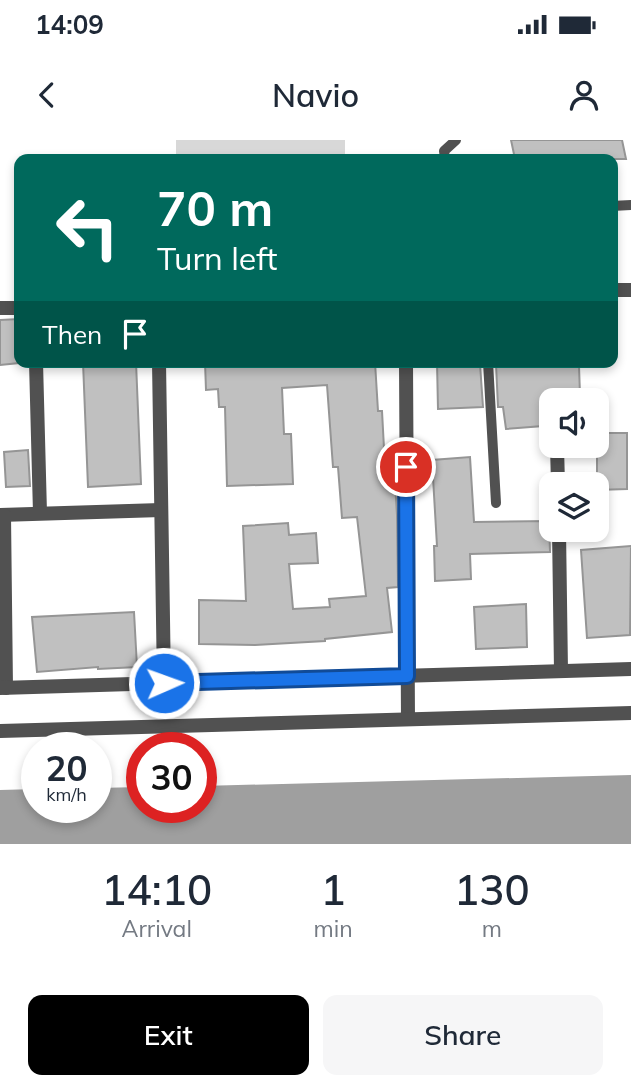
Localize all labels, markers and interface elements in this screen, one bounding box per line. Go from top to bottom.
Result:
text: 14:09 [35,8,104,41]
text: Navio [272,75,359,115]
icon: back [28,76,66,114]
icon: person [565,76,603,114]
text: 70 m [157,177,273,238]
icon: left [42,182,133,273]
text: Turn left [157,238,277,278]
icon: arrive [116,315,154,353]
text: Then [42,318,102,351]
map controls [539,388,609,542]
button: sound [539,388,609,458]
pin [376,437,436,497]
icon: arrive [387,448,425,486]
button: layers [539,472,609,542]
position arrow [127,646,201,720]
speed limit sign: 30 [126,732,217,823]
text: 20 [45,746,88,790]
text: km/h [46,783,87,806]
text: 14:10 [101,863,212,916]
text: 1 [320,863,346,916]
text: 130 [454,863,530,916]
text: Arrival [122,914,192,943]
text: min [313,914,353,943]
text: m [482,914,502,943]
button: Exit [28,995,309,1075]
button: Share [323,995,603,1075]

